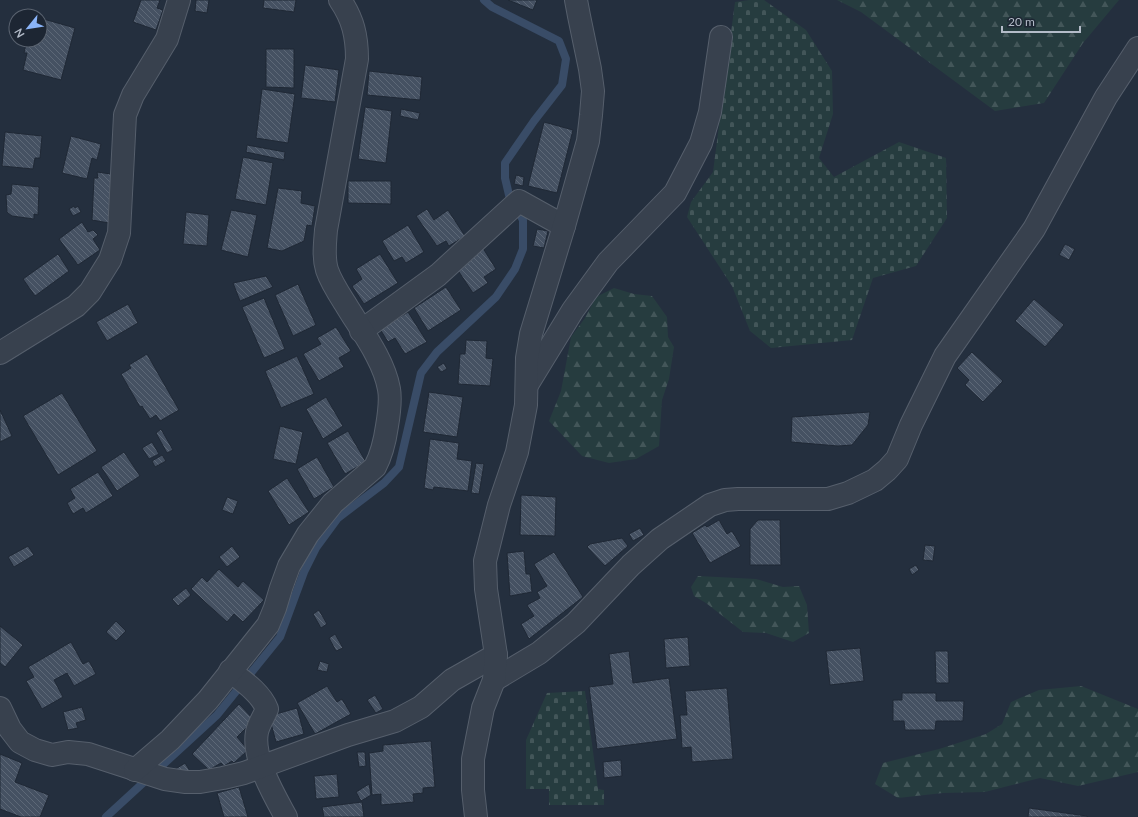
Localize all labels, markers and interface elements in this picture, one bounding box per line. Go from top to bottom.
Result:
north arrow [8,8,48,48]
scale bar [1002,8,1080,34]
text: 20 m [1008,14,1035,29]
text: N [11,26,27,40]

